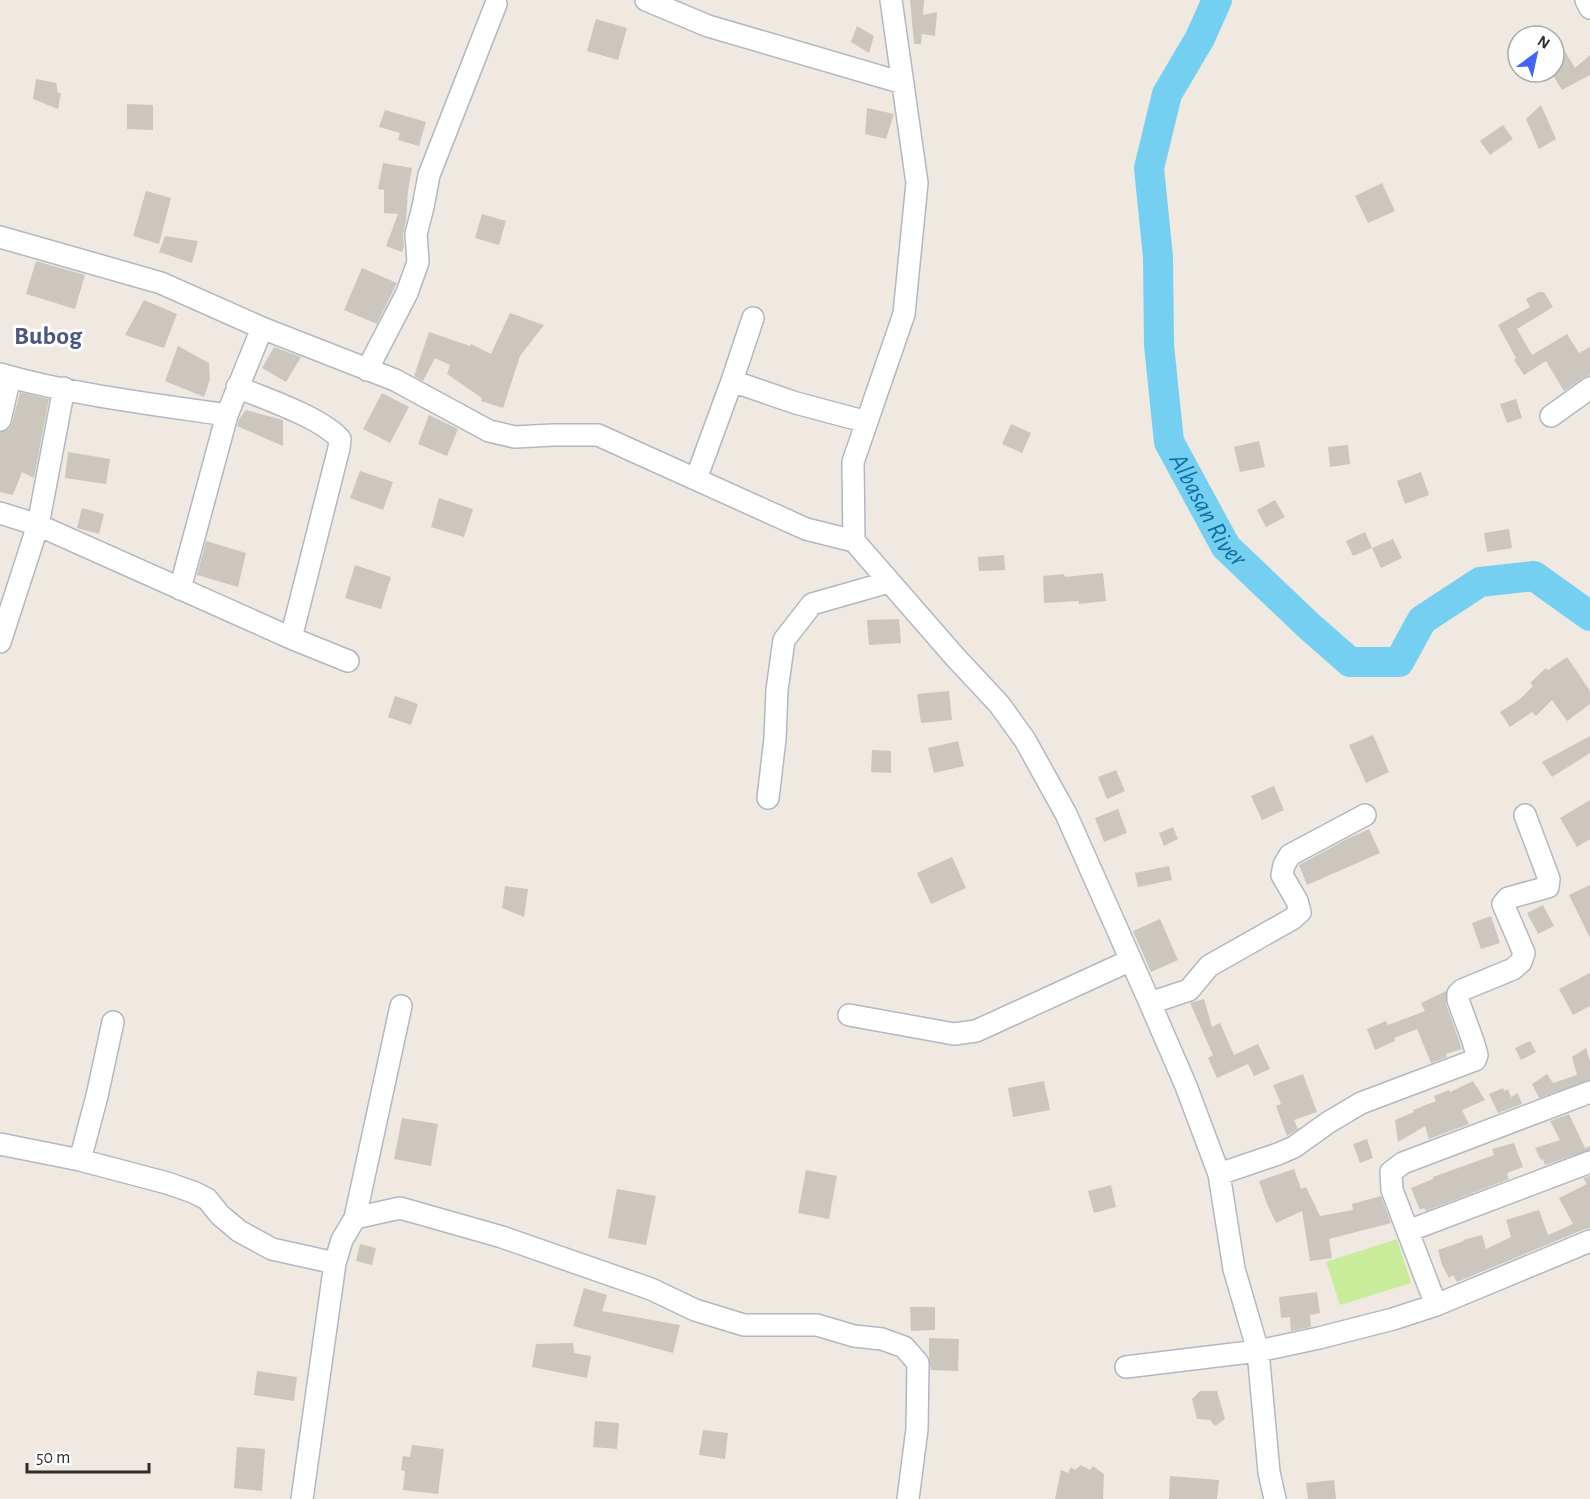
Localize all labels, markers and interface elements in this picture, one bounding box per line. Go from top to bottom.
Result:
north arrow [1506,24,1566,84]
text: N [1535,33,1553,52]
district label: Bubog [14,323,83,349]
water label: Albasan River [1164,448,1252,573]
scale bar [27,1436,148,1474]
text: 50 m [36,1449,70,1467]

